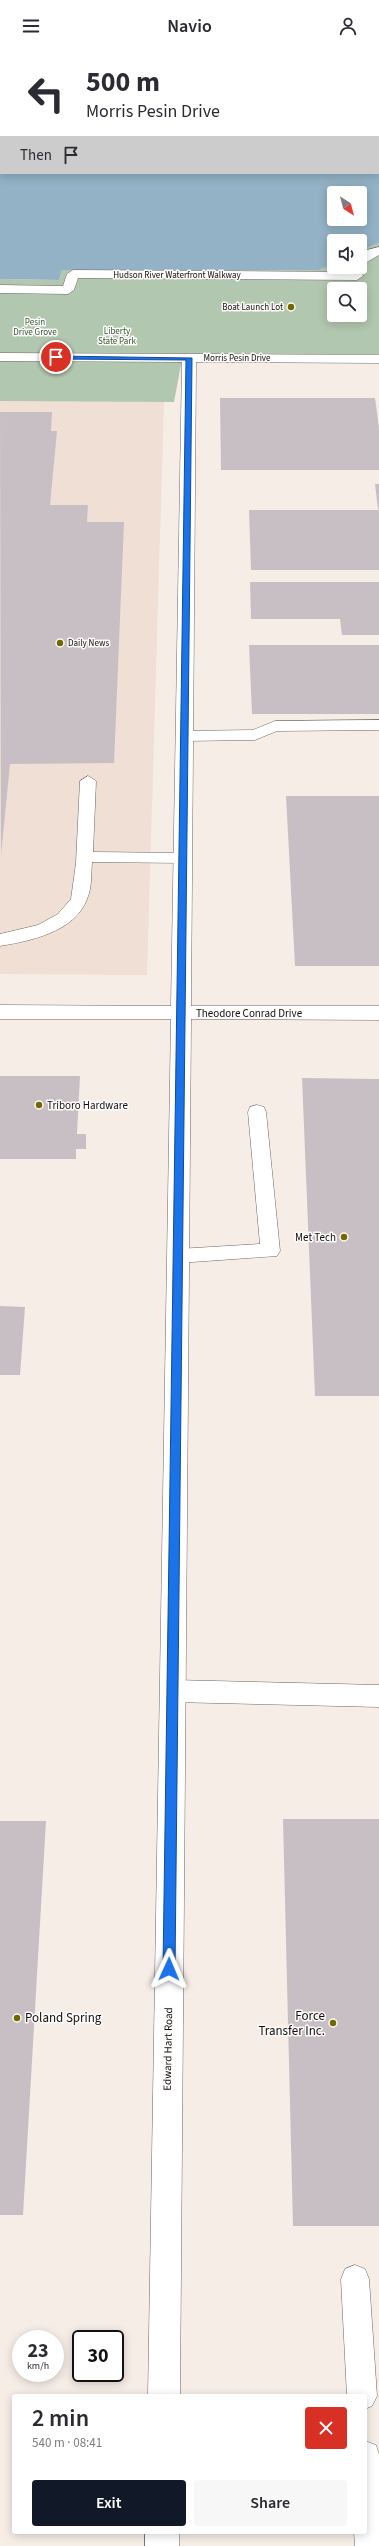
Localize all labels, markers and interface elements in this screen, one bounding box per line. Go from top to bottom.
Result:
text: Navio [167,14,212,39]
icon: menu [20,15,42,37]
icon: person [337,15,359,37]
text: 500 m [86,62,160,102]
icon: left [20,68,72,120]
text: Morris Pesin Drive [86,99,220,124]
icon: arrive [60,144,82,166]
text: Then [20,145,52,166]
north arrow [327,186,367,226]
map controls [327,186,367,322]
button: sound [327,234,367,274]
street label: Hudson River Waterfront Walkway [113,269,242,282]
button: search [327,282,367,322]
place label: Boat Launch Lot [222,301,283,314]
marker: Boat Launch Lot [286,302,296,312]
park label: Pesin Drive Grove [13,316,57,339]
park label: Liberty State Park [98,325,136,348]
pin [39,340,73,374]
icon: arrive [45,346,67,368]
street label: Morris Pesin Drive [203,352,271,365]
place label: Daily News [68,637,109,650]
marker: Daily News [55,638,65,648]
street label: Theodore Conrad Drive [196,1006,303,1021]
place label: Triboro Hardware [47,1098,128,1113]
marker: Triboro Hardware [34,1100,44,1110]
place label: Met Tech [295,1230,336,1245]
marker: Met Tech [339,1232,349,1242]
position arrow [148,1948,190,1990]
street label: Edward Hart Road [160,2007,176,2091]
place label: Force Transfer Inc. [258,2007,325,2040]
place label: Poland Spring [25,2009,102,2027]
marker: Poland Spring [12,2013,22,2023]
marker: Force Transfer Inc. [328,2018,338,2028]
speed limit sign: 30 [72,2330,124,2382]
text: 23 [27,2337,49,2365]
text: km/h [27,2359,49,2373]
text: 2 min [32,2401,89,2436]
button: close [305,2407,347,2449]
text: 540 m · 08:41 [32,2434,102,2452]
button: Exit [32,2480,186,2526]
button: Share [194,2480,347,2526]

